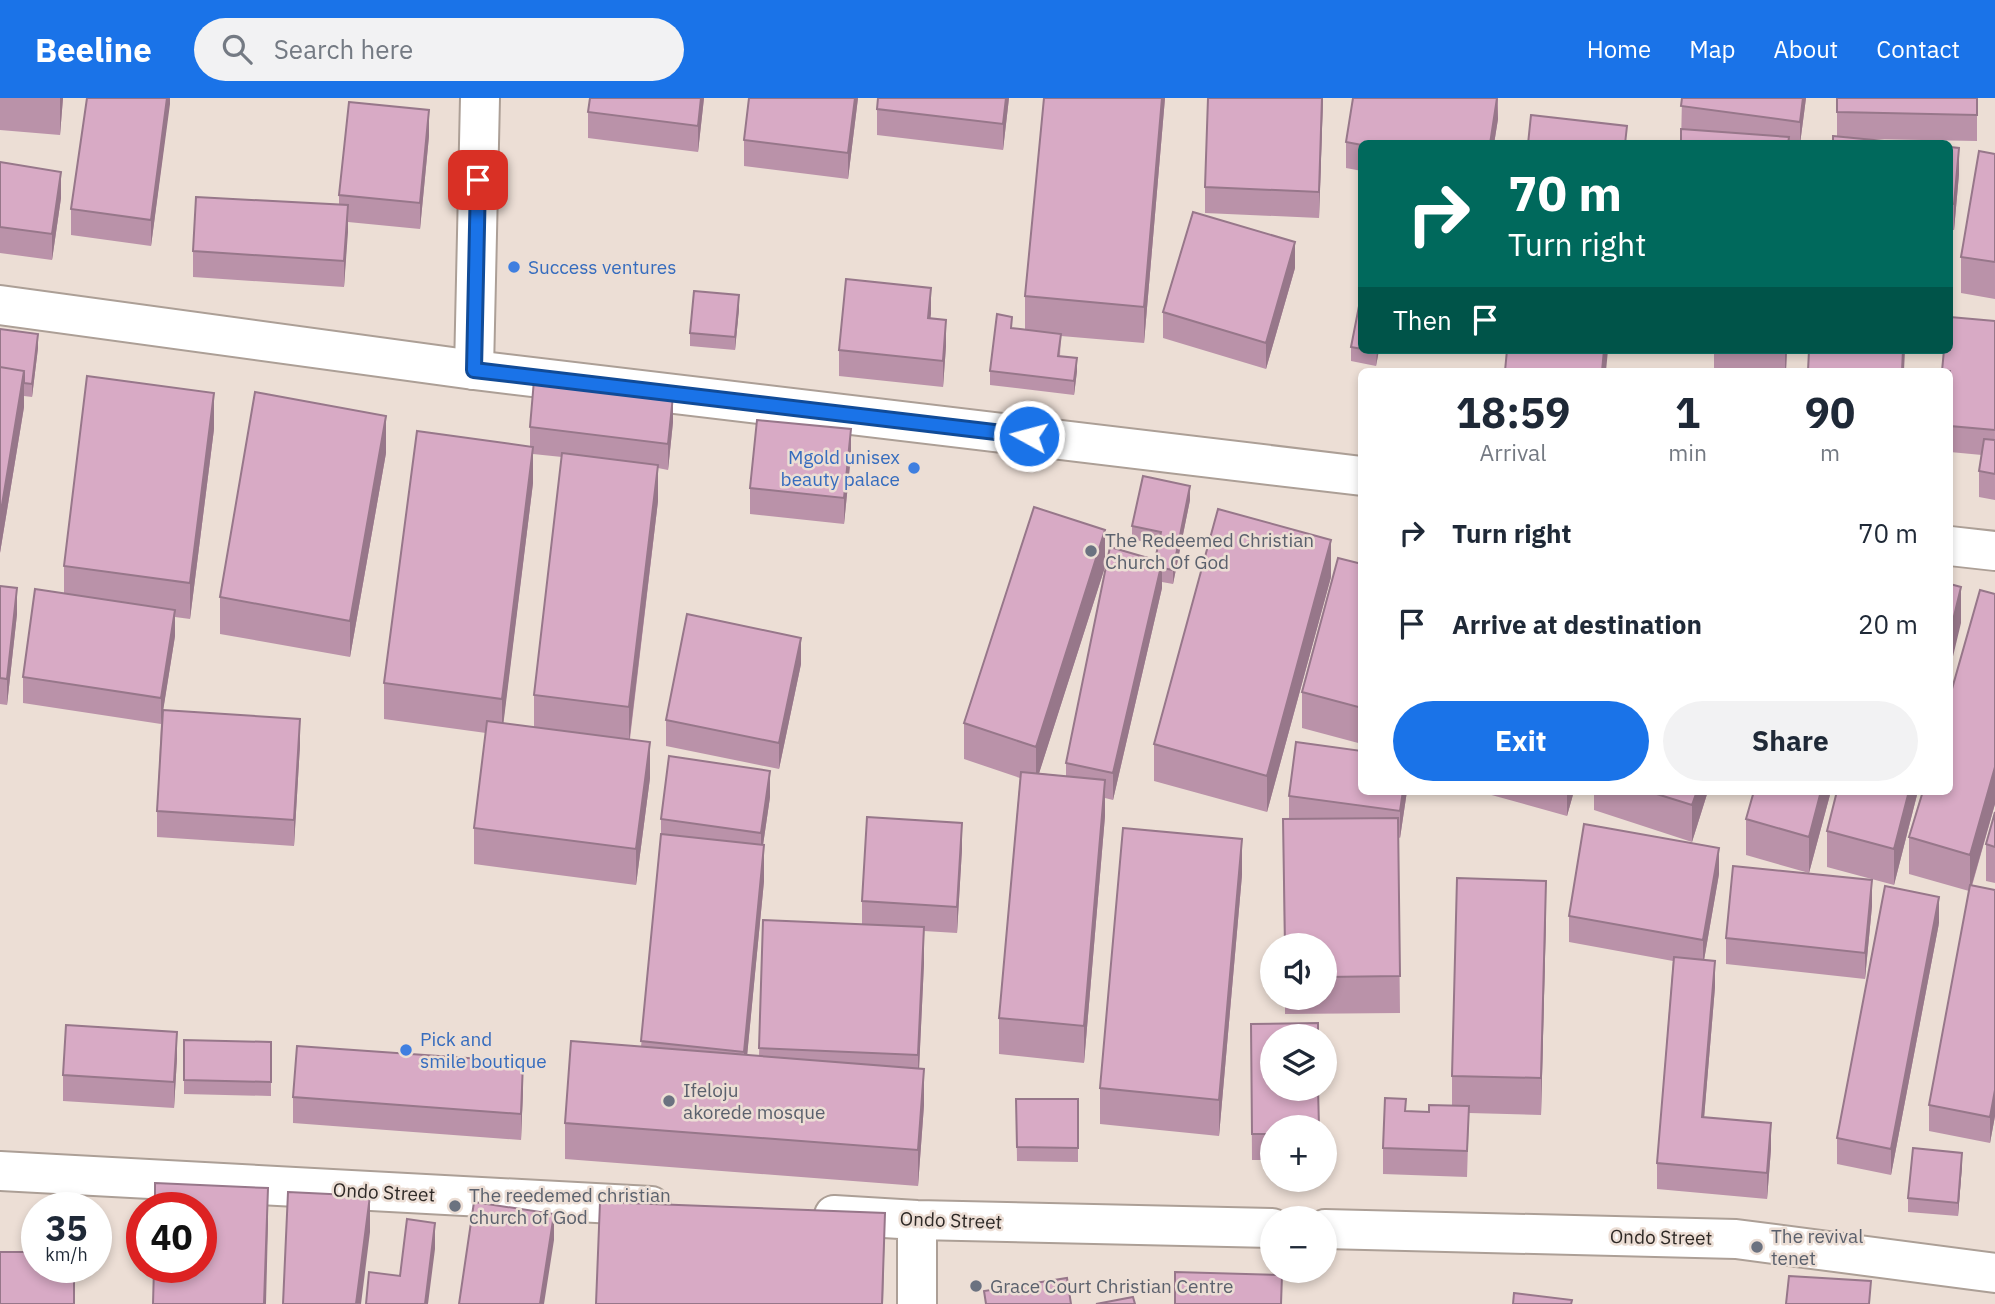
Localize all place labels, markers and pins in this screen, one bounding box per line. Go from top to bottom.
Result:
pin [448,150,508,210]
place label: Success ventures [528,255,676,279]
marker: Success ventures [506,259,522,275]
place label: Mgold unisex beauty palace [781,445,900,491]
marker: Mgold unisex beauty palace [906,460,922,476]
place label: The Redeemed Christian Church Of God [1105,528,1314,574]
marker: The Redeemed Christian Church Of God [1083,543,1099,559]
place label: Pick and smile boutique [420,1027,547,1073]
marker: Pick and smile boutique [398,1042,414,1058]
place label: Ifeloju akorede mosque [683,1078,825,1124]
marker: Ifeloju akorede mosque [661,1093,677,1109]
place label: The reedemed christian church of God [469,1183,671,1229]
marker: The reedemed christian church of God [447,1198,463,1214]
place label: The revival tenet [1771,1224,1863,1270]
marker: The revival tenet [1749,1239,1765,1255]
place label: Grace Court Christian Centre [990,1274,1233,1298]
marker: Grace Court Christian Centre [968,1278,984,1294]

